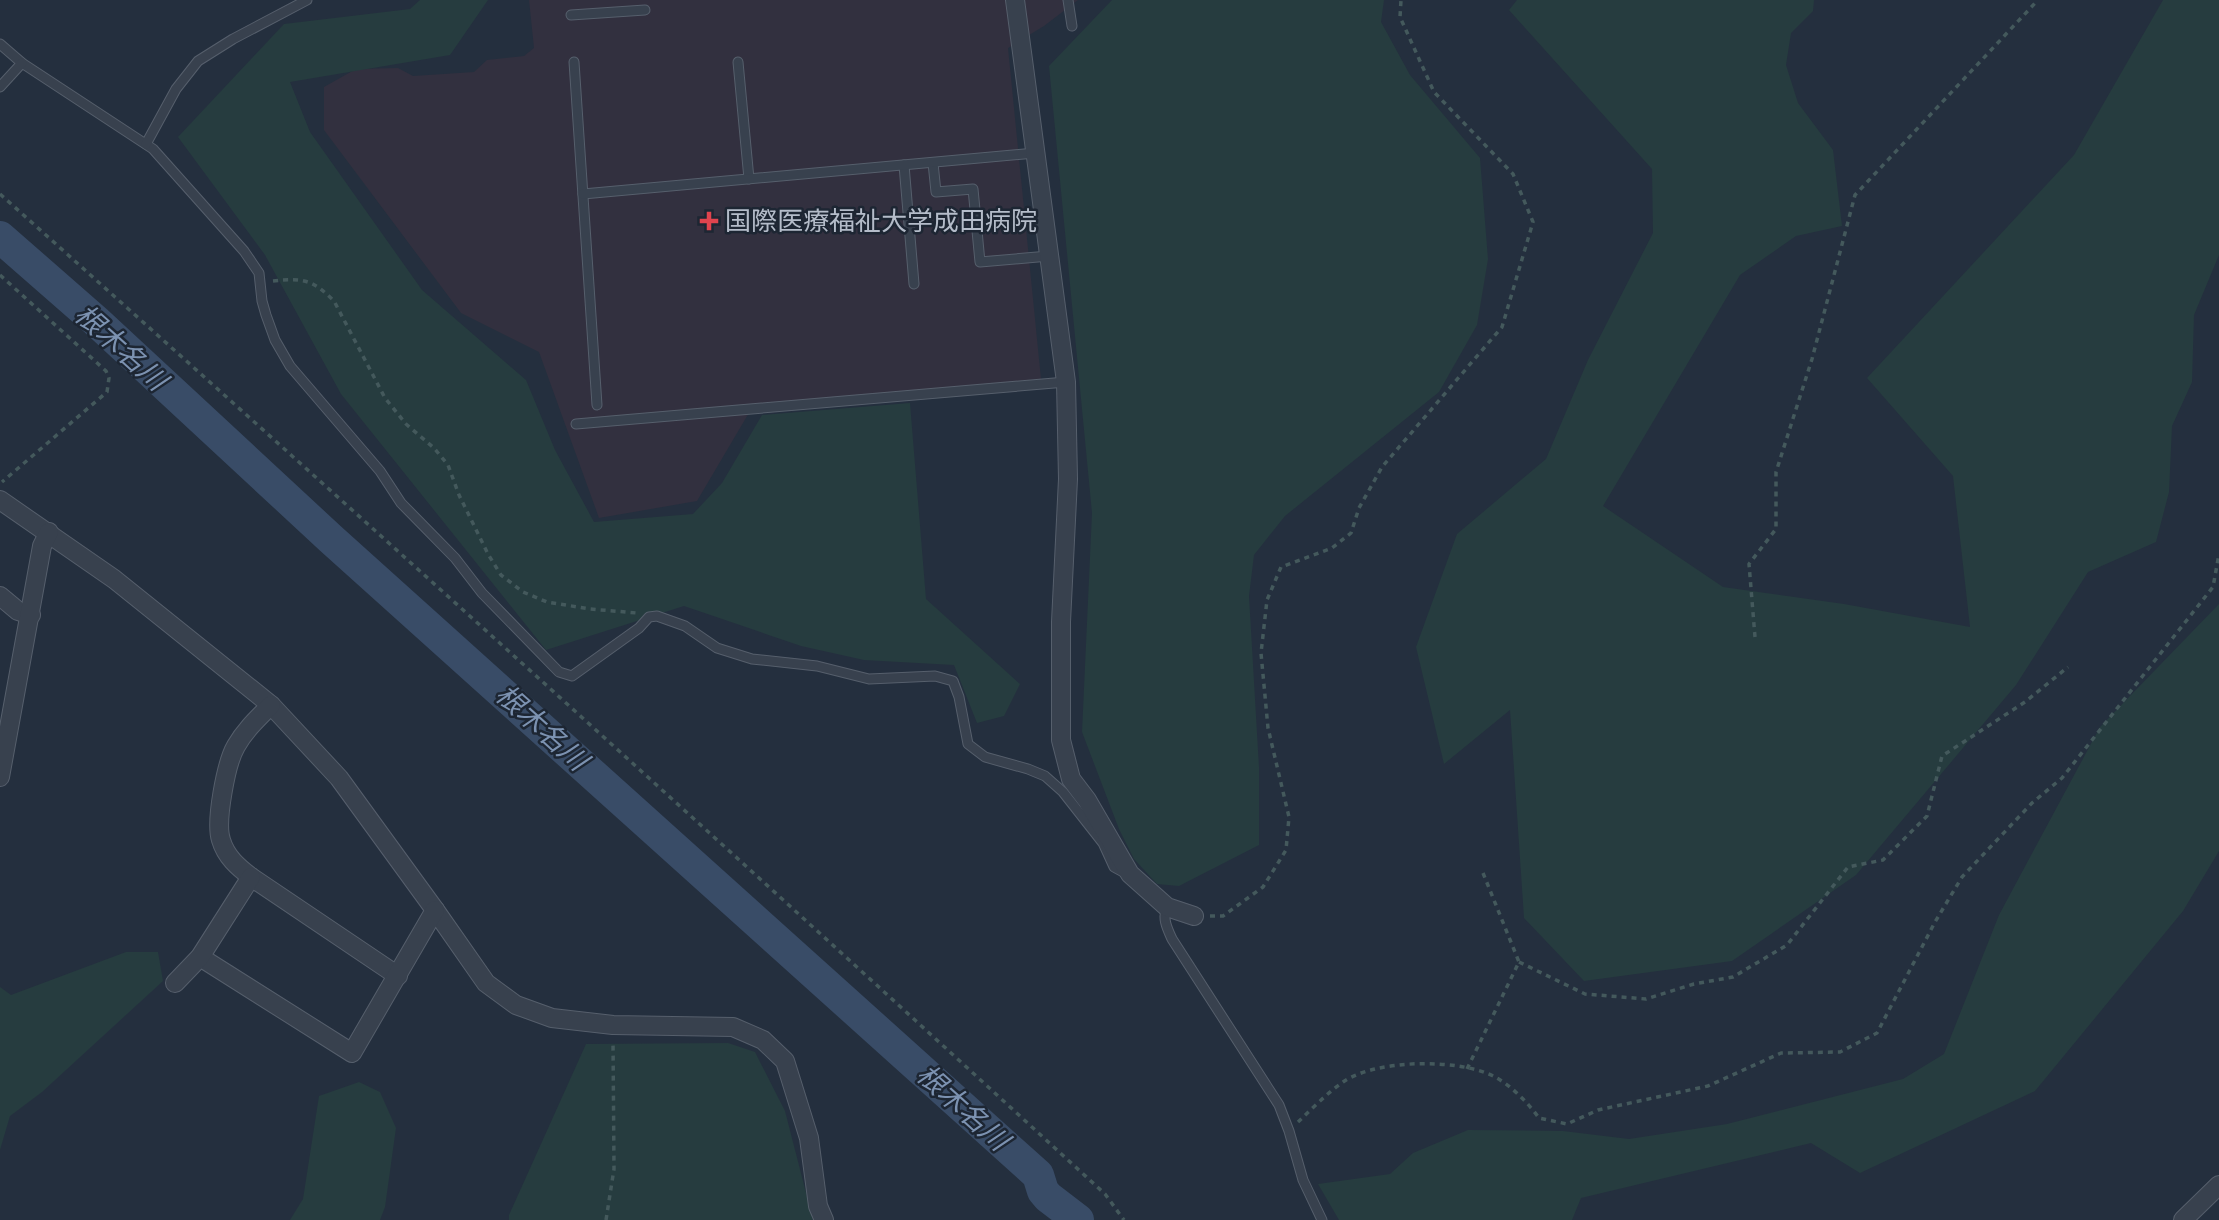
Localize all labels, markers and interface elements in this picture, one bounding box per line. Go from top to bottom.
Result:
place label: 国際医療福祉大学成田病院 [725,204,1037,238]
marker: 国際医療福祉大学成田病院 [699,211,719,231]
water label: 根木名川 [67,296,177,400]
water label: 根木名川 [488,676,598,780]
water label: 根木名川 [909,1056,1019,1160]

